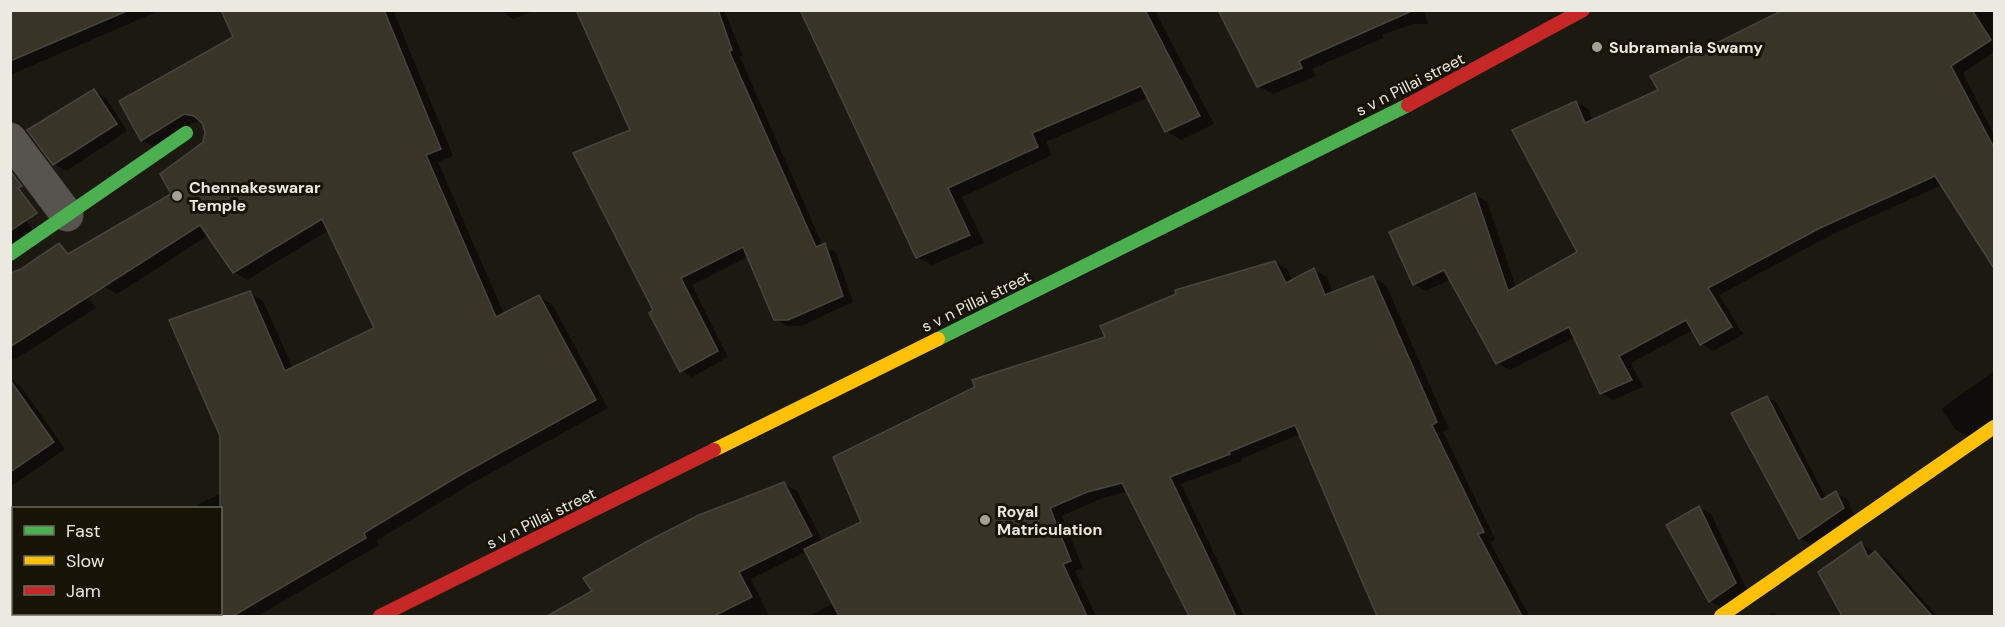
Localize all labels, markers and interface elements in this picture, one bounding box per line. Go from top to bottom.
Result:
place label: Subramania Swamy [1609,37,1763,58]
marker: Subramania Swamy [1590,40,1604,54]
street label: s v n Pillai street [1352,48,1468,121]
place label: Chennakeswarar Temple [189,177,321,216]
marker: Chennakeswarar Temple [170,189,184,203]
street label: s v n Pillai street [918,266,1034,337]
street label: s v n Pillai street [483,483,599,554]
place label: Royal Matriculation [997,501,1102,540]
legend [12,507,222,615]
marker: Royal Matriculation [978,513,992,527]
text: Fast [66,519,101,543]
text: Slow [66,549,105,573]
text: Jam [66,579,101,603]

